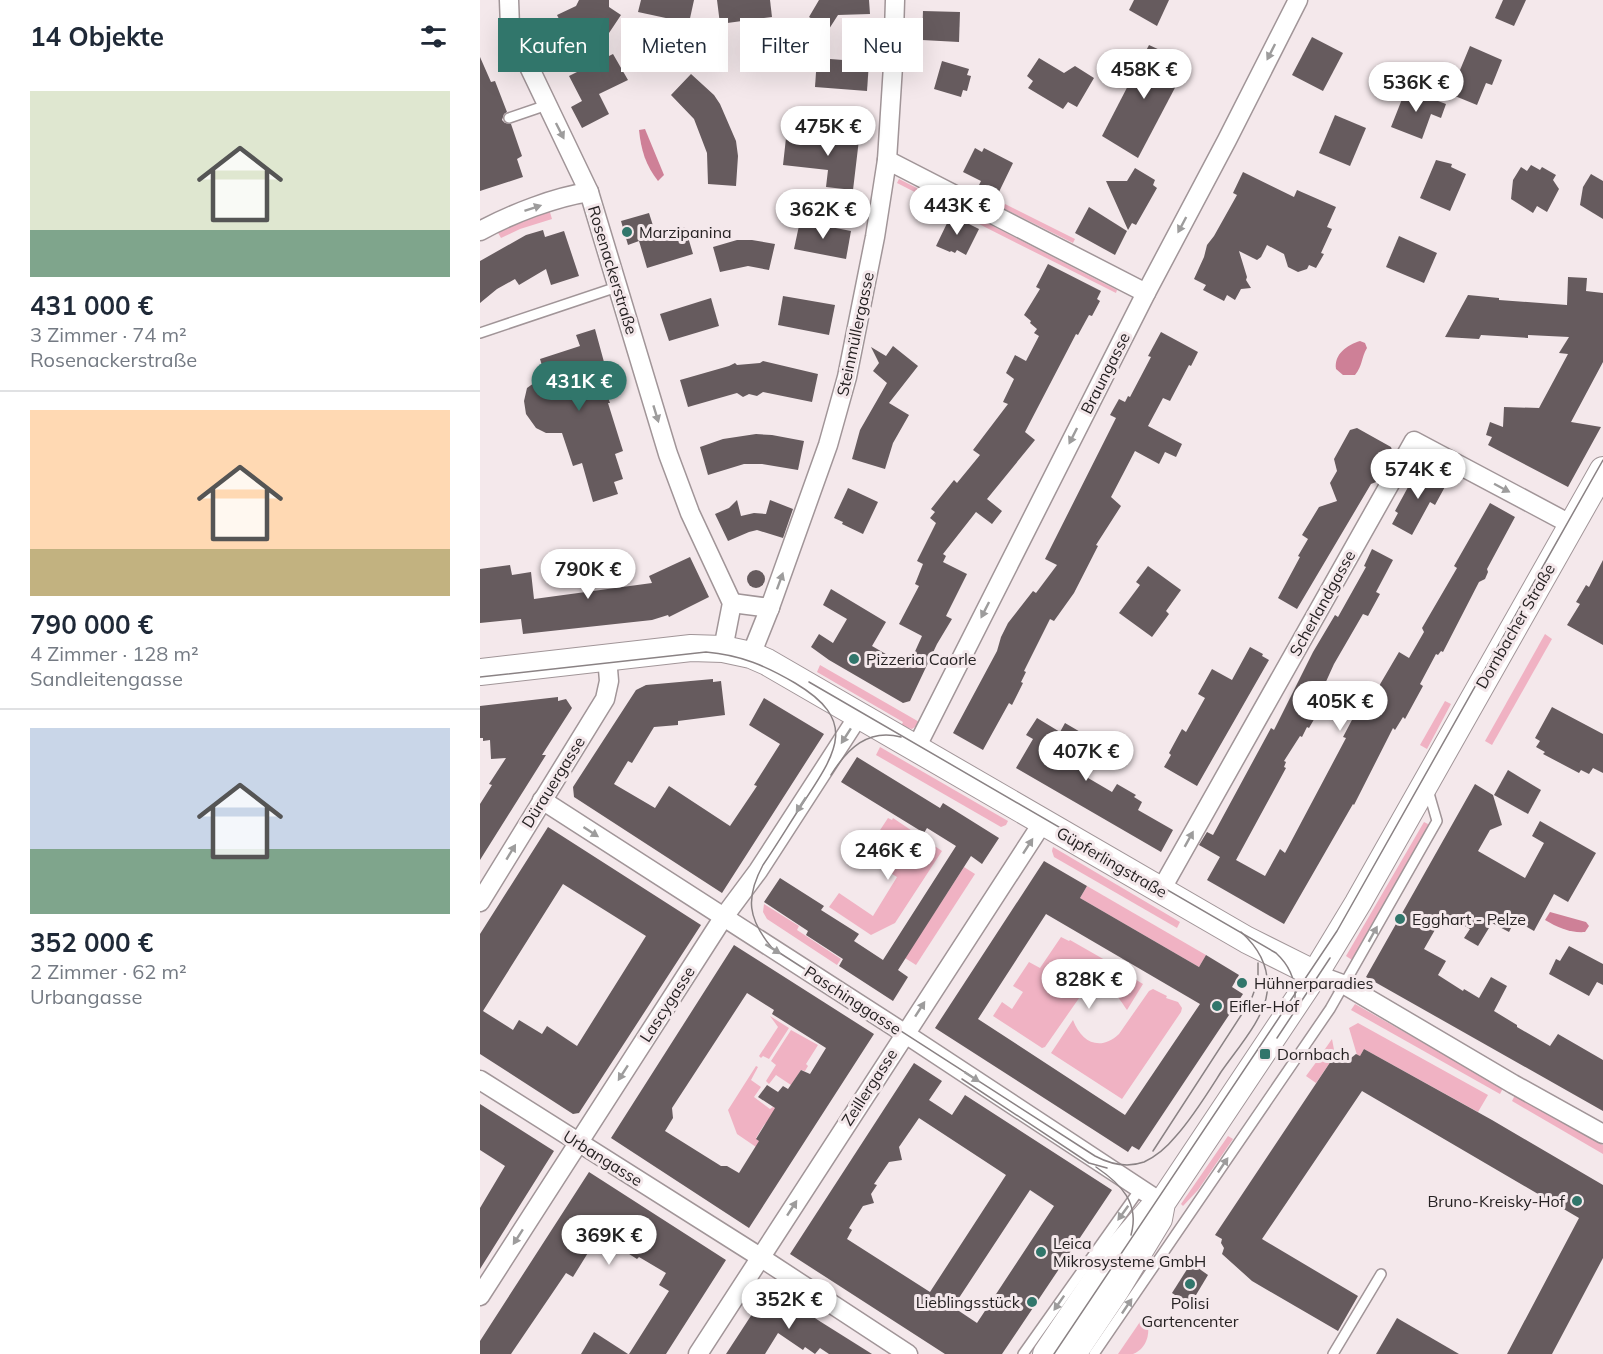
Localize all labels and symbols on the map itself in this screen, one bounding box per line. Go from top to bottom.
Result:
one-way arrow [1267,44,1276,61]
pin: 458K € [1095,49,1193,100]
pin: 536K € [1367,62,1465,113]
pin: 475K € [779,106,877,157]
one-way arrow [555,123,565,140]
pin: 443K € [908,185,1006,236]
pin: 362K € [774,189,872,240]
one-way arrow [524,203,542,212]
street label: Rosenackerstraße [584,203,642,337]
one-way arrow [1177,217,1187,234]
place label: Marzipanina [639,222,732,242]
marker: Marzipanina [620,225,634,239]
street label: Steinmüllergasse [832,270,878,398]
street label: Braungasse [1076,329,1134,417]
pin: 431K € [530,361,628,412]
one-way arrow [652,405,661,423]
one-way arrow [1068,428,1078,445]
pin: 574K € [1369,449,1467,500]
one-way arrow [1494,483,1511,493]
street label: Scherlandgasse [1285,547,1359,659]
pin: 790K € [539,549,637,600]
street label: Dornbacher Straße [1471,560,1559,692]
one-way arrow [775,571,785,589]
one-way arrow [980,602,990,619]
place label: Pizzeria Caorle [866,649,977,669]
marker: Pizzeria Caorle [847,652,861,666]
pin: 405K € [1291,681,1389,732]
one-way arrow [840,727,851,744]
pin: 407K € [1037,731,1135,782]
street label: Dürauergasse [517,733,589,831]
one-way arrow [796,797,807,813]
street label: Güpferlingstraße [1053,822,1171,902]
one-way arrow [583,826,599,837]
pin: 246K € [839,830,937,881]
one-way arrow [1184,830,1194,847]
one-way arrow [1022,838,1033,854]
one-way arrow [505,844,516,860]
place label: Egghart - Pelze [1412,909,1526,929]
marker: Egghart - Pelze [1393,912,1407,926]
one-way arrow [1368,926,1378,943]
one-way arrow [765,943,781,954]
pin: 828K € [1040,959,1138,1010]
street label: Paschinggasse [801,961,905,1039]
street label: Lascygasse [635,962,699,1046]
place label: Hühnerparadies [1254,973,1373,993]
marker: Hühnerparadies [1235,976,1249,990]
place label: Eifler-Hof [1229,996,1300,1016]
marker: Eifler-Hof [1210,999,1224,1013]
one-way arrow [915,1001,926,1017]
place label: Dornbach [1277,1044,1350,1064]
street label: Zeillergasse [837,1045,901,1129]
marker: Dornbach [1258,1047,1272,1061]
one-way arrow [618,1065,629,1081]
one-way arrow [963,1072,980,1083]
street label: Urbangasse [560,1126,646,1190]
one-way arrow [1217,1157,1228,1173]
place label: Bruno-Kreisky-Hof [1427,1191,1566,1211]
marker: Bruno-Kreisky-Hof [1570,1194,1584,1208]
one-way arrow [786,1200,797,1216]
one-way arrow [1117,1205,1129,1221]
pin: 369K € [560,1215,658,1266]
one-way arrow [512,1229,523,1245]
place label: Leica Mikrosysteme GmbH [1053,1233,1206,1271]
marker: Leica Mikrosysteme GmbH [1034,1245,1048,1259]
marker: Polisi Gartencenter [1183,1277,1197,1291]
pin: 352K € [740,1279,838,1330]
place label: Lieblingsstück [916,1292,1021,1312]
place label: Polisi Gartencenter [1142,1293,1239,1331]
one-way arrow [1053,1294,1065,1310]
marker: Lieblingsstück [1025,1295,1039,1309]
one-way arrow [1122,1297,1133,1314]

